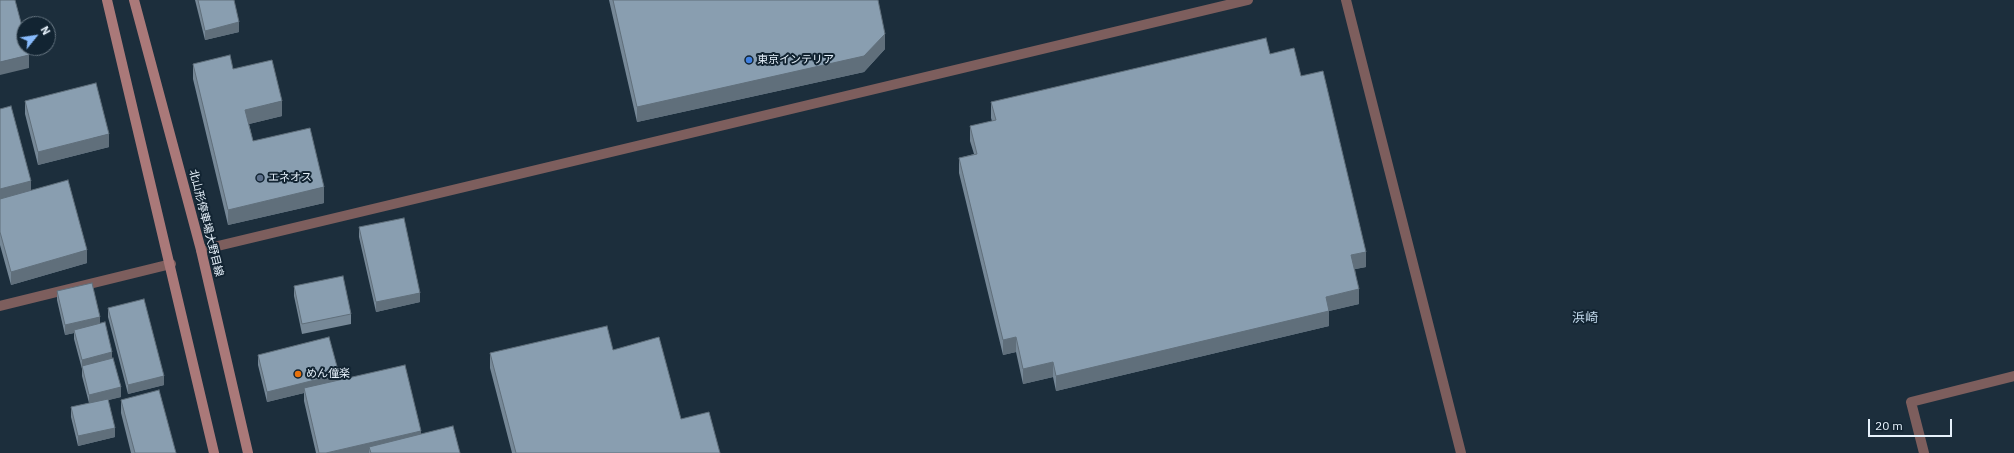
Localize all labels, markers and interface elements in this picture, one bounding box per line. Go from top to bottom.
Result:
north arrow [16,16,56,56]
text: N [37,24,54,37]
place label: 東京インテリア [757,53,834,67]
marker: 東京インテリア [744,55,754,65]
street label: 北山形停車場大野目線 [186,168,226,278]
place label: エネオス [268,171,312,185]
marker: エネオス [255,173,265,183]
district label: 浜崎 [1572,310,1598,326]
place label: めん僮楽 [306,367,350,381]
marker: めん僮楽 [293,369,303,379]
scale bar [1870,411,1954,437]
text: 20 m [1875,418,1903,433]

